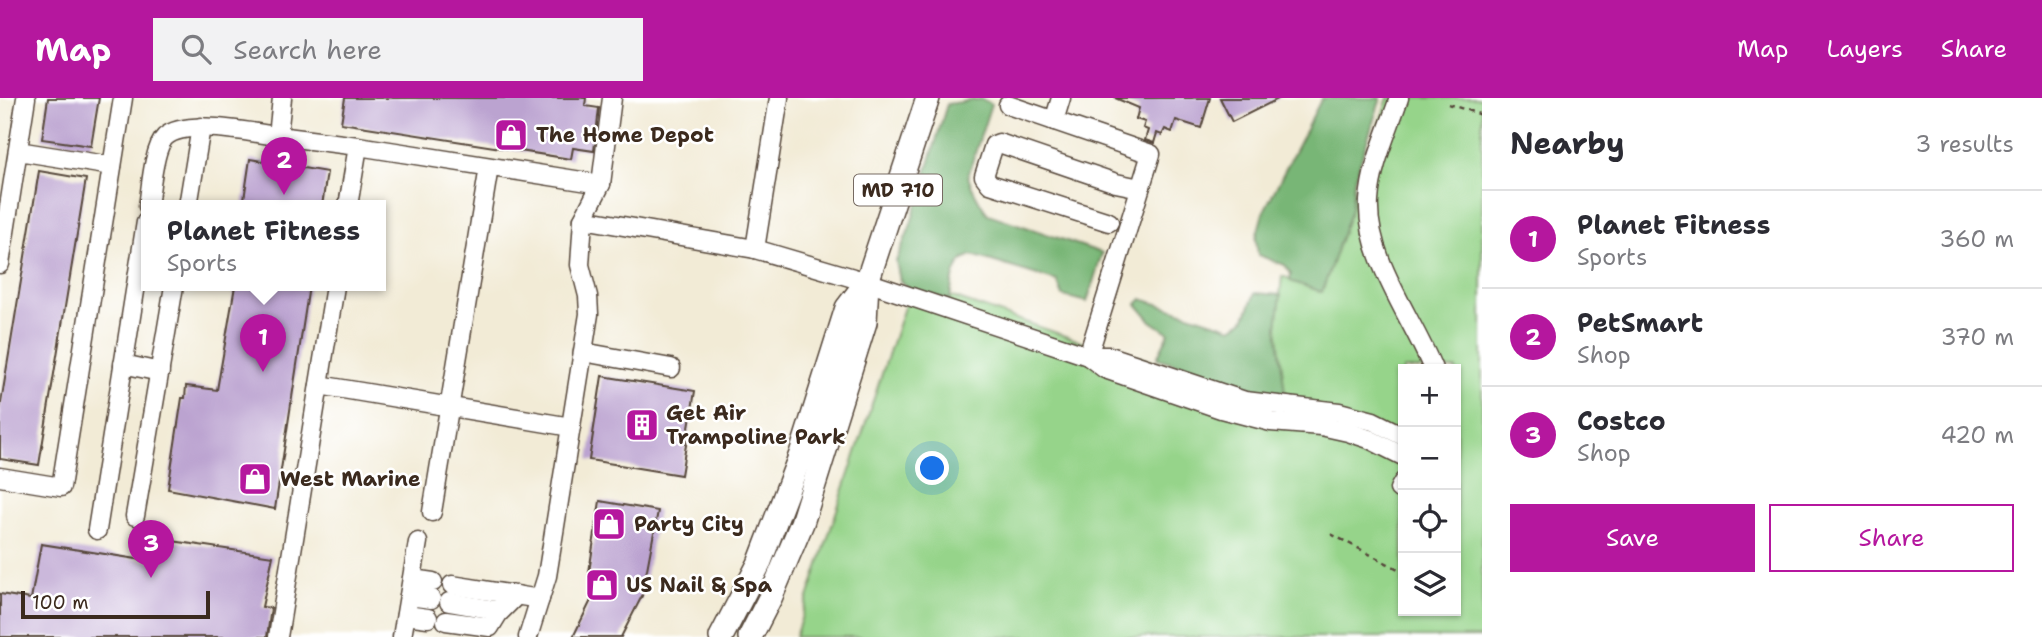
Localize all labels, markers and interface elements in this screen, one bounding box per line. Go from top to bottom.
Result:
search box [153,18,643,81]
text: Map [35,27,111,72]
icon: search [177,30,215,68]
text: Search here [233,32,382,67]
text: Map [1737,33,1788,65]
text: Layers [1826,33,1903,65]
text: Share [1941,33,2007,65]
shop icon: The Home Depot [492,116,530,154]
place label: The Home Depot [536,121,714,149]
text: Nearby [1510,123,1625,164]
text: 3 results [1915,129,2014,159]
pin: 2 [261,137,307,195]
road number: MD 710 [854,174,942,206]
popup [141,200,386,291]
text: Planet Fitness [1577,207,1770,242]
text: Planet Fitness [167,213,360,248]
text: 1 [1528,224,1538,254]
text: 360 m [1939,224,2014,254]
text: Sports [1577,242,1648,272]
text: Sports [167,248,237,278]
text: PetSmart [1577,305,1703,340]
pin: 1 [240,314,286,372]
text: 2 [1525,322,1541,352]
text: 370 m [1941,322,2014,352]
text: Shop [1577,340,1631,370]
map controls [1398,364,1461,616]
button: + [1398,364,1461,427]
place label: Get Air Trampoline Park [666,399,846,451]
text: Costco [1577,403,1666,438]
building icon: Get Air Trampoline Park [623,406,661,444]
text: 3 [1525,420,1541,450]
text: 420 m [1940,420,2014,450]
button: − [1398,427,1461,490]
text: Shop [1577,438,1631,468]
your location [915,451,949,485]
shop icon: West Marine [236,460,274,498]
place label: West Marine [280,465,421,493]
button: locate [1398,490,1461,553]
button: Save [1510,504,1755,572]
button: Share [1769,504,2014,572]
shop icon: Party City [590,505,628,543]
place label: Party City [634,510,744,538]
pin: 3 [128,520,174,578]
button: layers [1398,553,1461,616]
shop icon: US Nail & Spa [583,566,621,604]
place label: US Nail & Spa [626,571,773,599]
scale bar [21,588,210,620]
text: 100 m [32,590,89,615]

